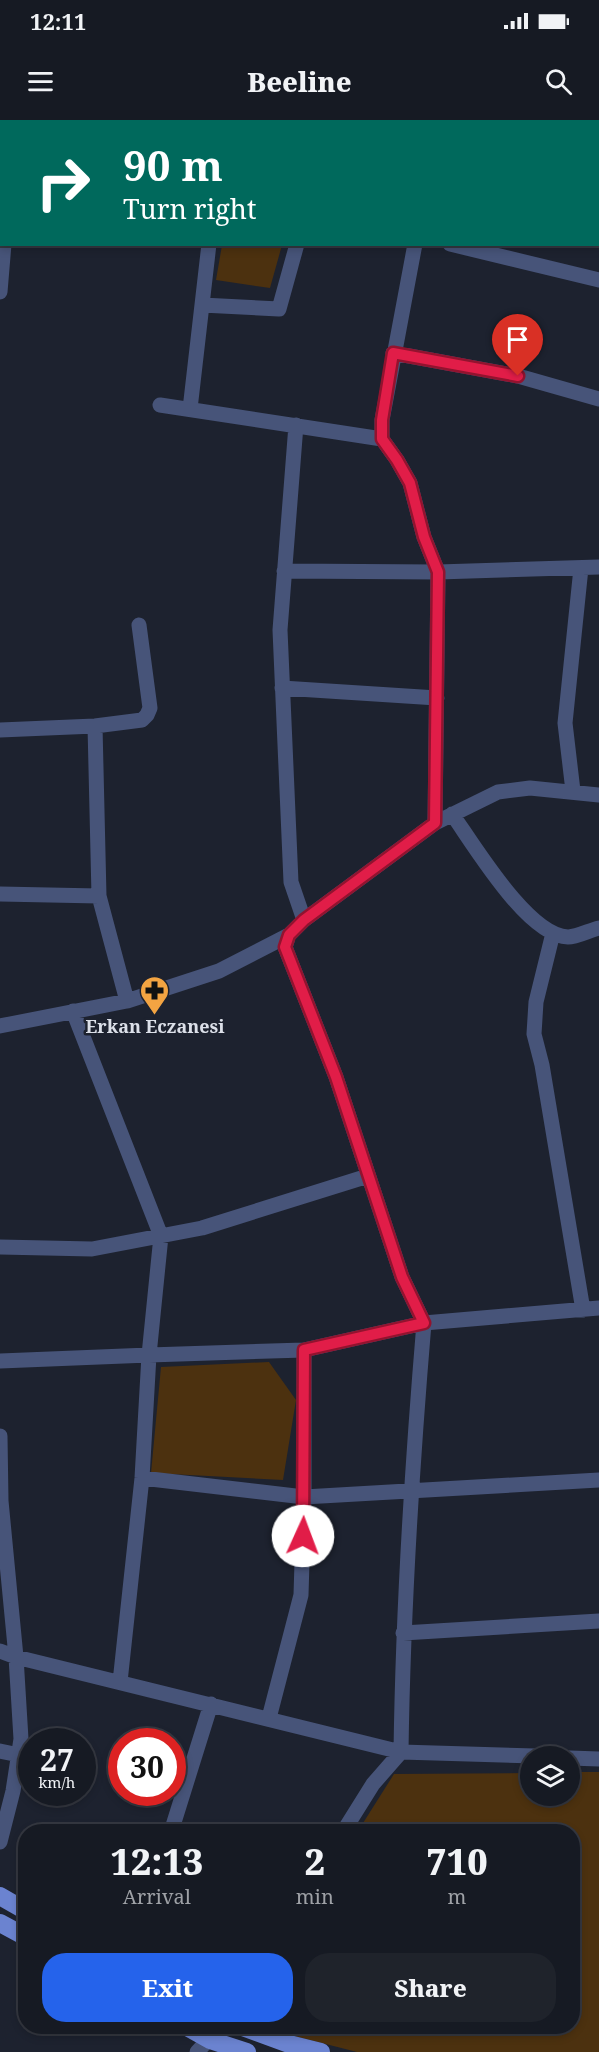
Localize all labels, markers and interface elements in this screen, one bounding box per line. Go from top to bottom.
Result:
text: 12:11 [30,6,86,36]
text: Beeline [247,63,352,100]
icon: menu [24,65,57,98]
icon: search [542,65,575,98]
text: 90 m [123,136,223,193]
icon: right [24,144,102,222]
text: Turn right [123,190,256,227]
pin [492,314,543,376]
icon: arrive [501,323,534,356]
pharmacy icon: Erkan Eczanesi [139,974,171,1016]
place label: Erkan Eczanesi [86,1014,225,1038]
position arrow [271,1504,335,1568]
speed limit sign: 30 [108,1728,186,1806]
text: 27 [40,1739,74,1780]
map controls [520,1746,580,1806]
button: layers [520,1746,580,1806]
text: km/h [39,1772,75,1792]
text: 12:13 [110,1837,203,1886]
text: 2 [305,1837,325,1886]
text: 710 [426,1837,488,1886]
text: Arrival [123,1883,191,1910]
text: min [296,1883,334,1910]
text: m [448,1883,466,1910]
button: Exit [42,1953,293,2022]
button: Share [305,1953,556,2022]

